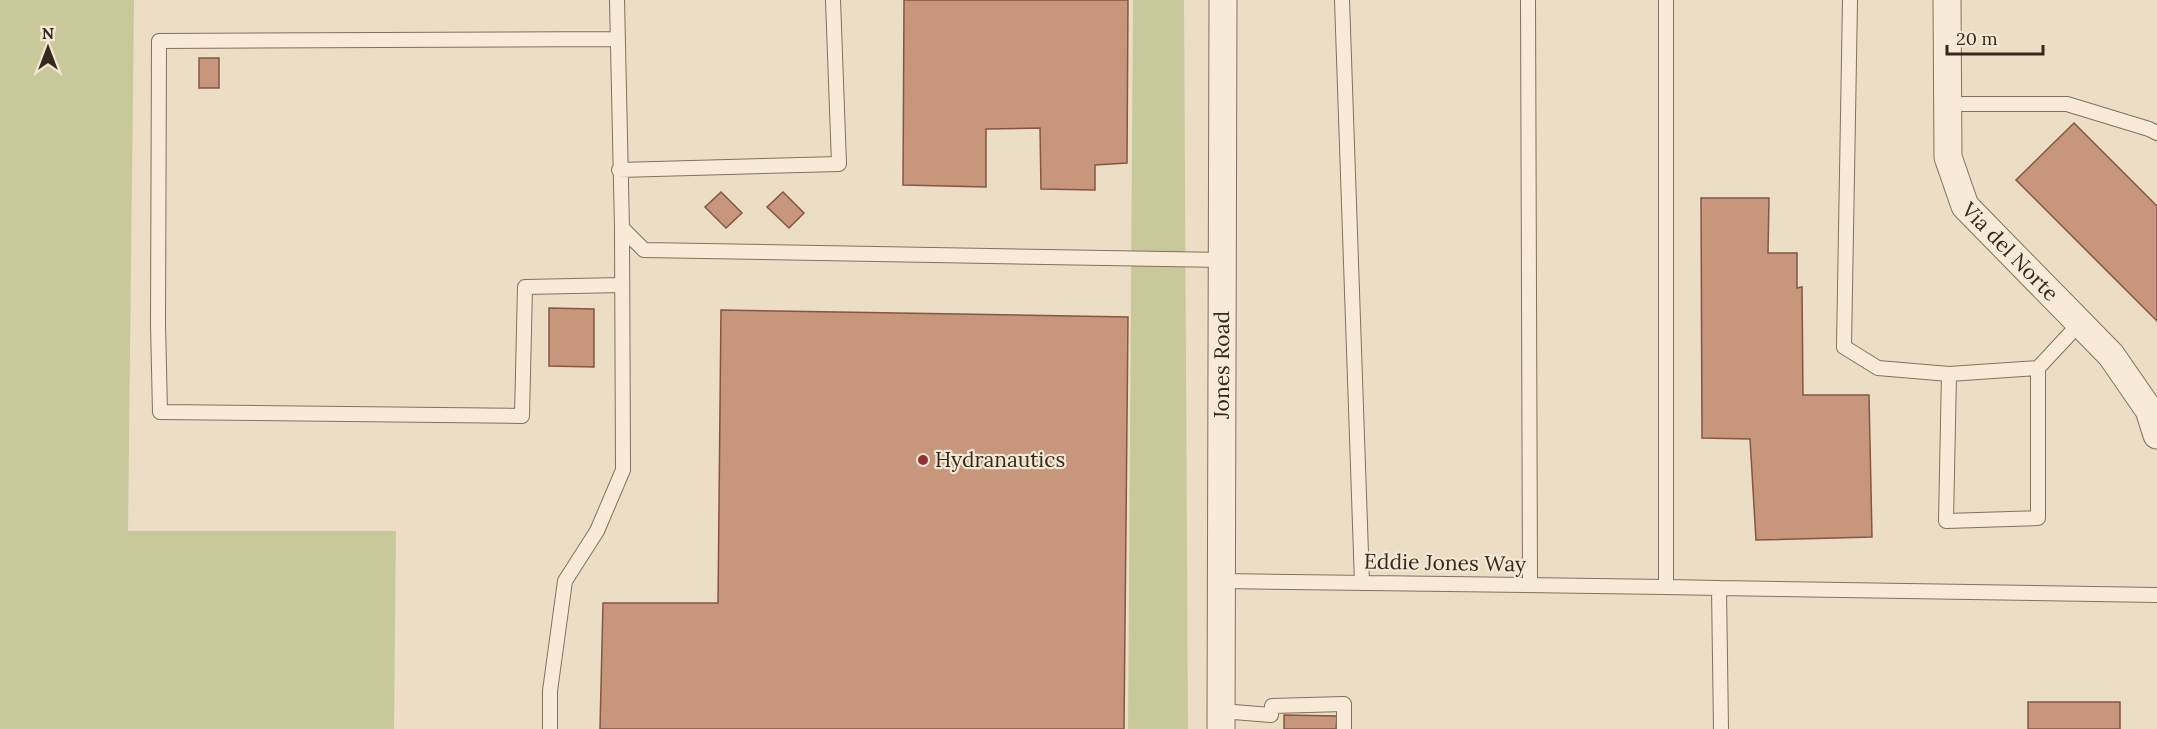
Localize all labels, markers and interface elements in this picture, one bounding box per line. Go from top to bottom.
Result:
north arrow [18,18,78,78]
scale bar [1947,18,2043,56]
text: N [42,23,54,43]
text: 20 m [1956,27,1998,50]
street label: Via del Norte [1955,196,2065,307]
street label: Jones Road [1208,311,1235,420]
place label: Hydranautics [935,446,1065,473]
marker: Hydranautics [916,453,930,467]
street label: Eddie Jones Way [1364,548,1526,577]

